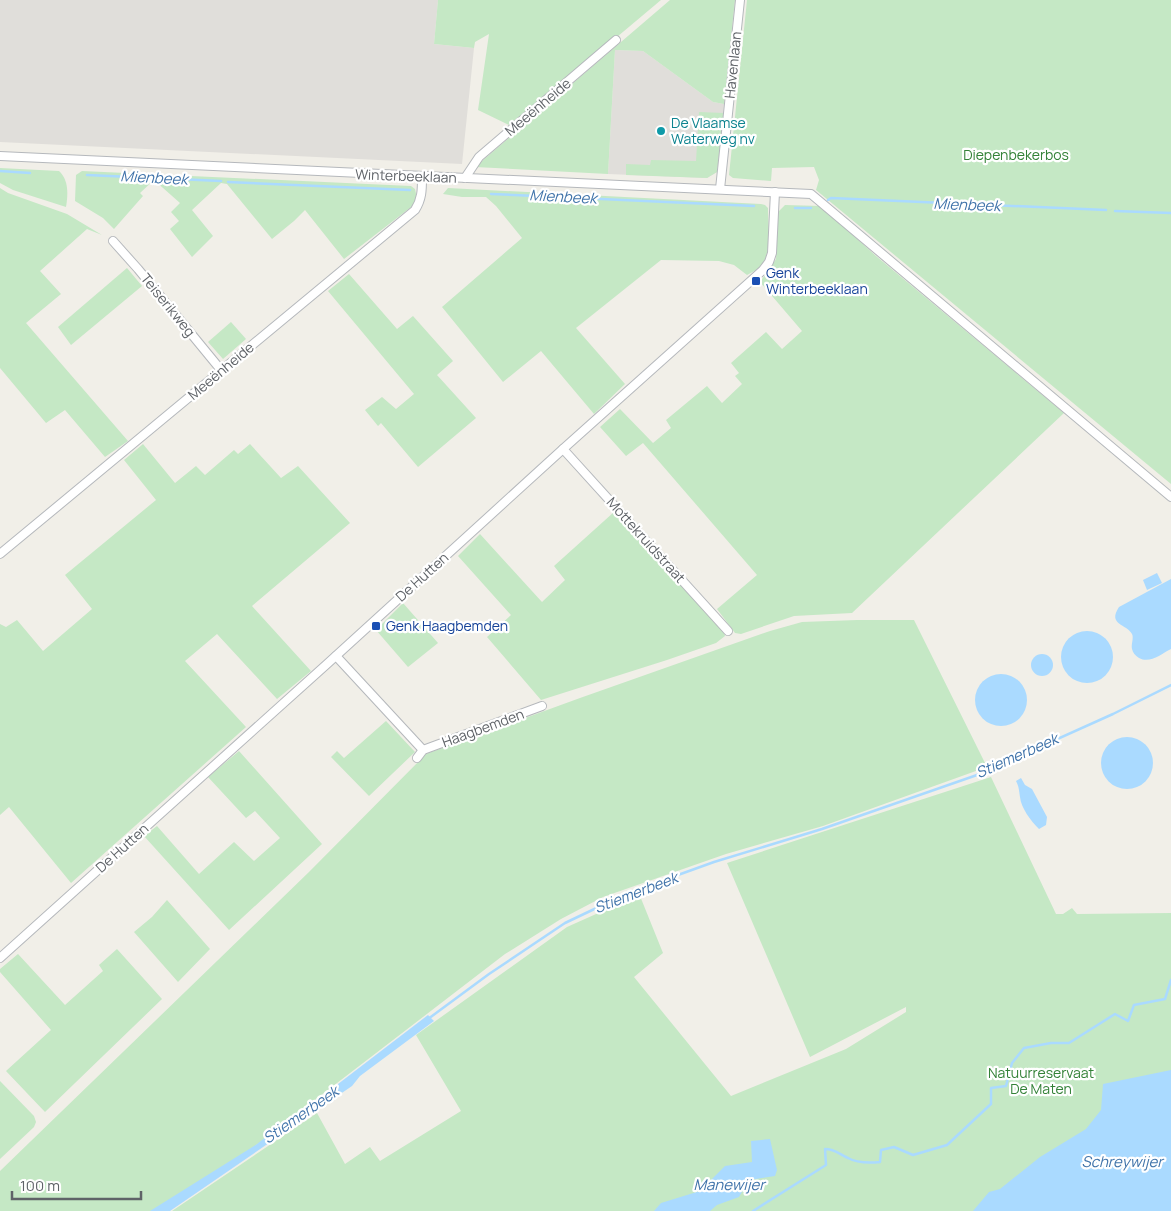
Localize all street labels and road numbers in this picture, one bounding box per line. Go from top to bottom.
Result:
street label: Havenlaan [720,30,745,99]
street label: Meeënheide [501,73,575,140]
street label: Winterbeeklaan [355,164,457,187]
street label: Teiserikweg [137,269,200,340]
street label: Meeënheide [184,337,258,404]
street label: Mottekruidstraat [603,493,690,587]
street label: De Hutten [391,548,452,605]
street label: Haagbemden [439,704,527,751]
street label: De Hutten [91,819,152,876]

